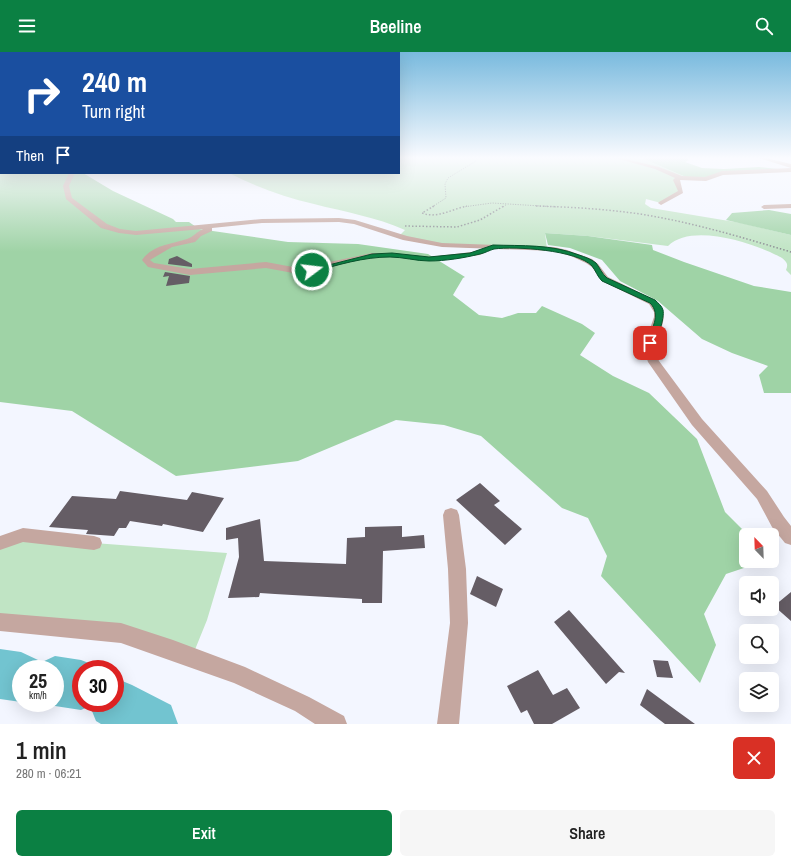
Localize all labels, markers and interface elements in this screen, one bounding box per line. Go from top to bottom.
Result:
text: Beeline [370,14,421,39]
icon: menu [16,15,38,37]
icon: search [753,15,775,37]
text: 240 m [82,63,147,101]
icon: right [16,68,68,120]
text: Turn right [82,99,145,124]
icon: arrive [52,144,74,166]
text: Then [16,145,44,166]
position arrow [291,249,333,291]
pin [633,326,667,360]
icon: arrive [639,332,661,354]
north arrow [739,528,779,568]
map controls [739,528,779,712]
button: sound [739,576,779,616]
button: search [739,624,779,664]
speed limit sign: 30 [72,660,124,712]
text: 25 [29,667,47,694]
button: layers [739,672,779,712]
text: km/h [29,689,47,702]
text: 1 min [16,734,67,766]
button: close [733,737,775,779]
text: 280 m · 06:21 [16,765,81,782]
button: Exit [16,810,392,856]
button: Share [400,810,775,856]

